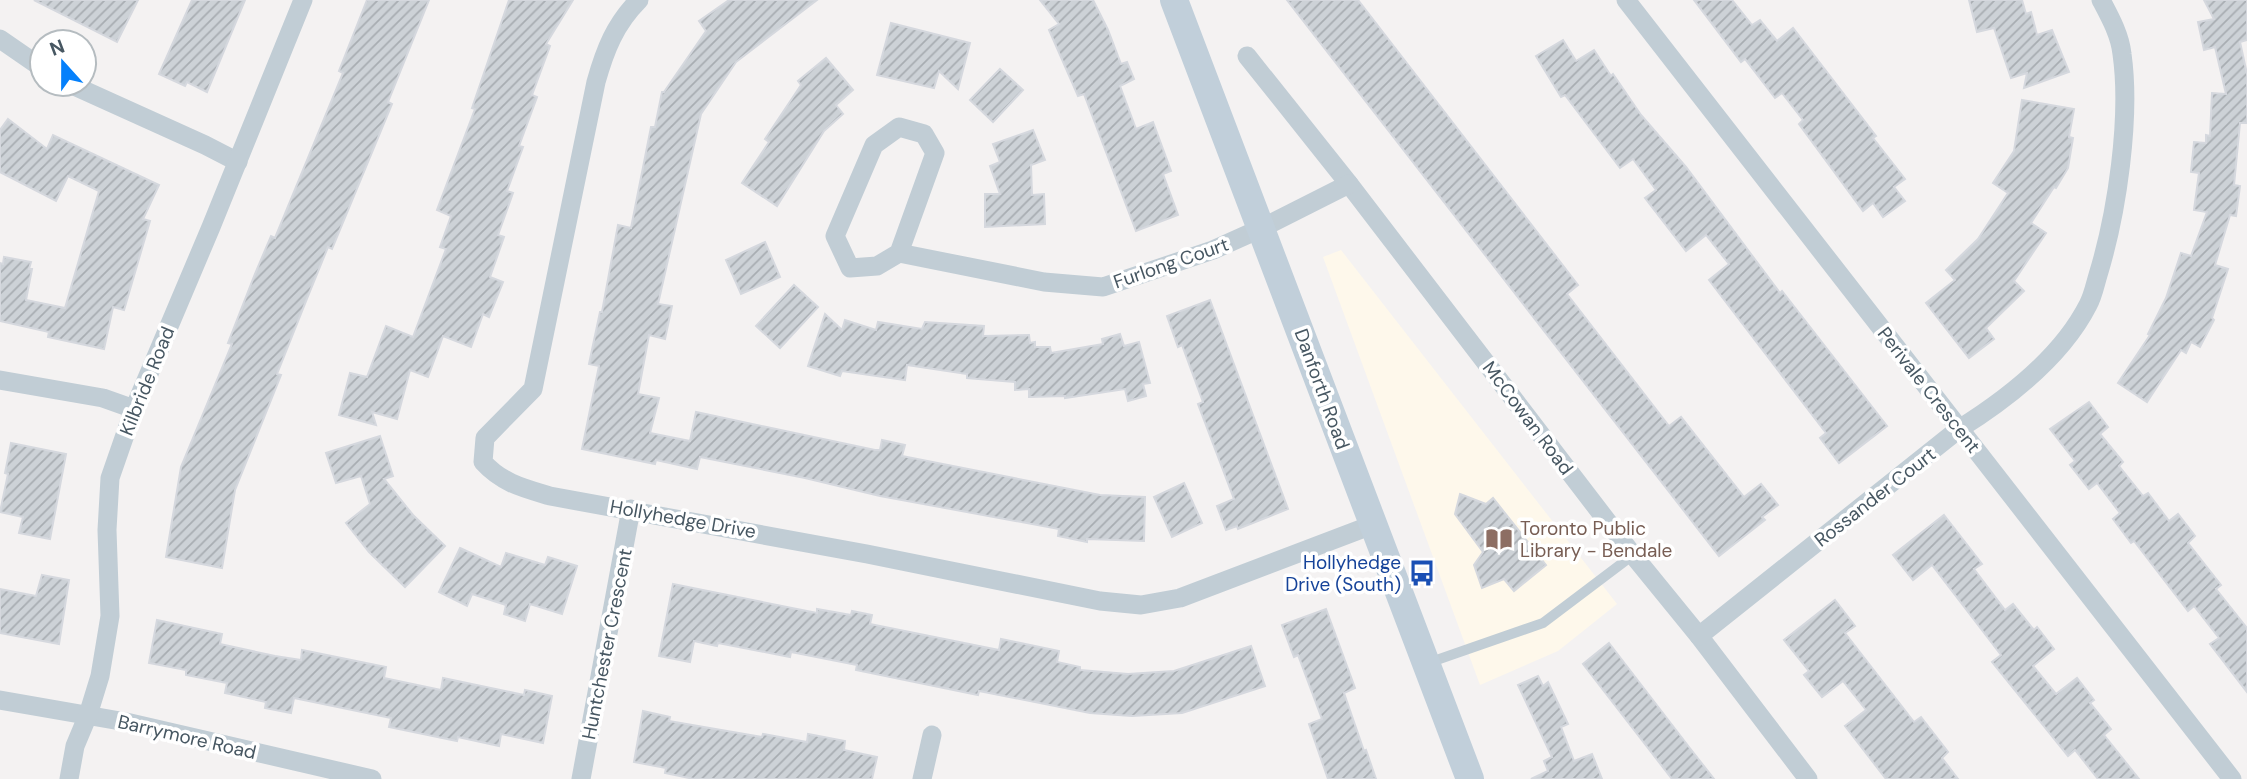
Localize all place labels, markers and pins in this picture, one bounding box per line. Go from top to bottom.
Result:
place label: Toronto Public Library - Bendale [1520,516,1672,563]
library icon: Toronto Public Library - Bendale [1484,524,1514,554]
place label: Hollyhedge Drive (South) [1285,550,1401,597]
bus stop icon: Hollyhedge Drive (South) [1407,558,1437,588]

